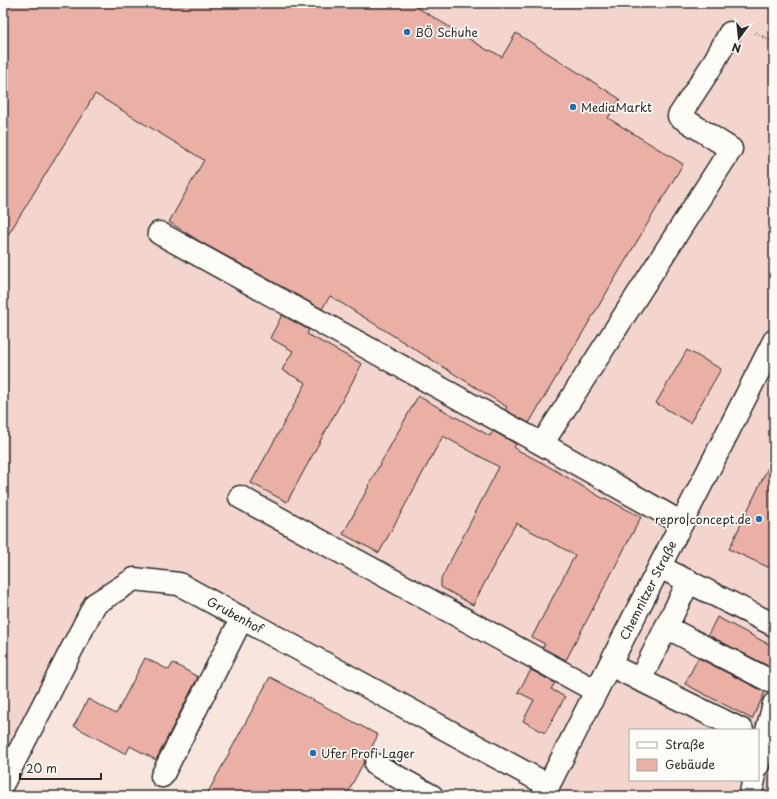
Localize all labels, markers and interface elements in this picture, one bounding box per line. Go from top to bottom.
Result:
north arrow [719,18,759,58]
place label: BÖ Schuhe [415,23,478,41]
marker: BÖ Schuhe [402,27,412,37]
text: N [730,39,743,57]
place label: MediaMarkt [581,98,652,116]
marker: MediaMarkt [568,102,578,112]
place label: repro|concept.de [655,510,751,528]
marker: repro|concept.de [754,514,764,524]
street label: Chemnitzer Straße [615,537,680,643]
street label: Grubenhof [204,592,268,638]
legend [629,729,759,781]
text: Straße [665,735,705,753]
place label: Ufer Profi Lager [321,744,416,762]
marker: Ufer Profi Lager [308,748,318,758]
scale bar [20,755,101,781]
text: Gebäude [665,755,715,773]
text: 20 m [26,759,57,777]

